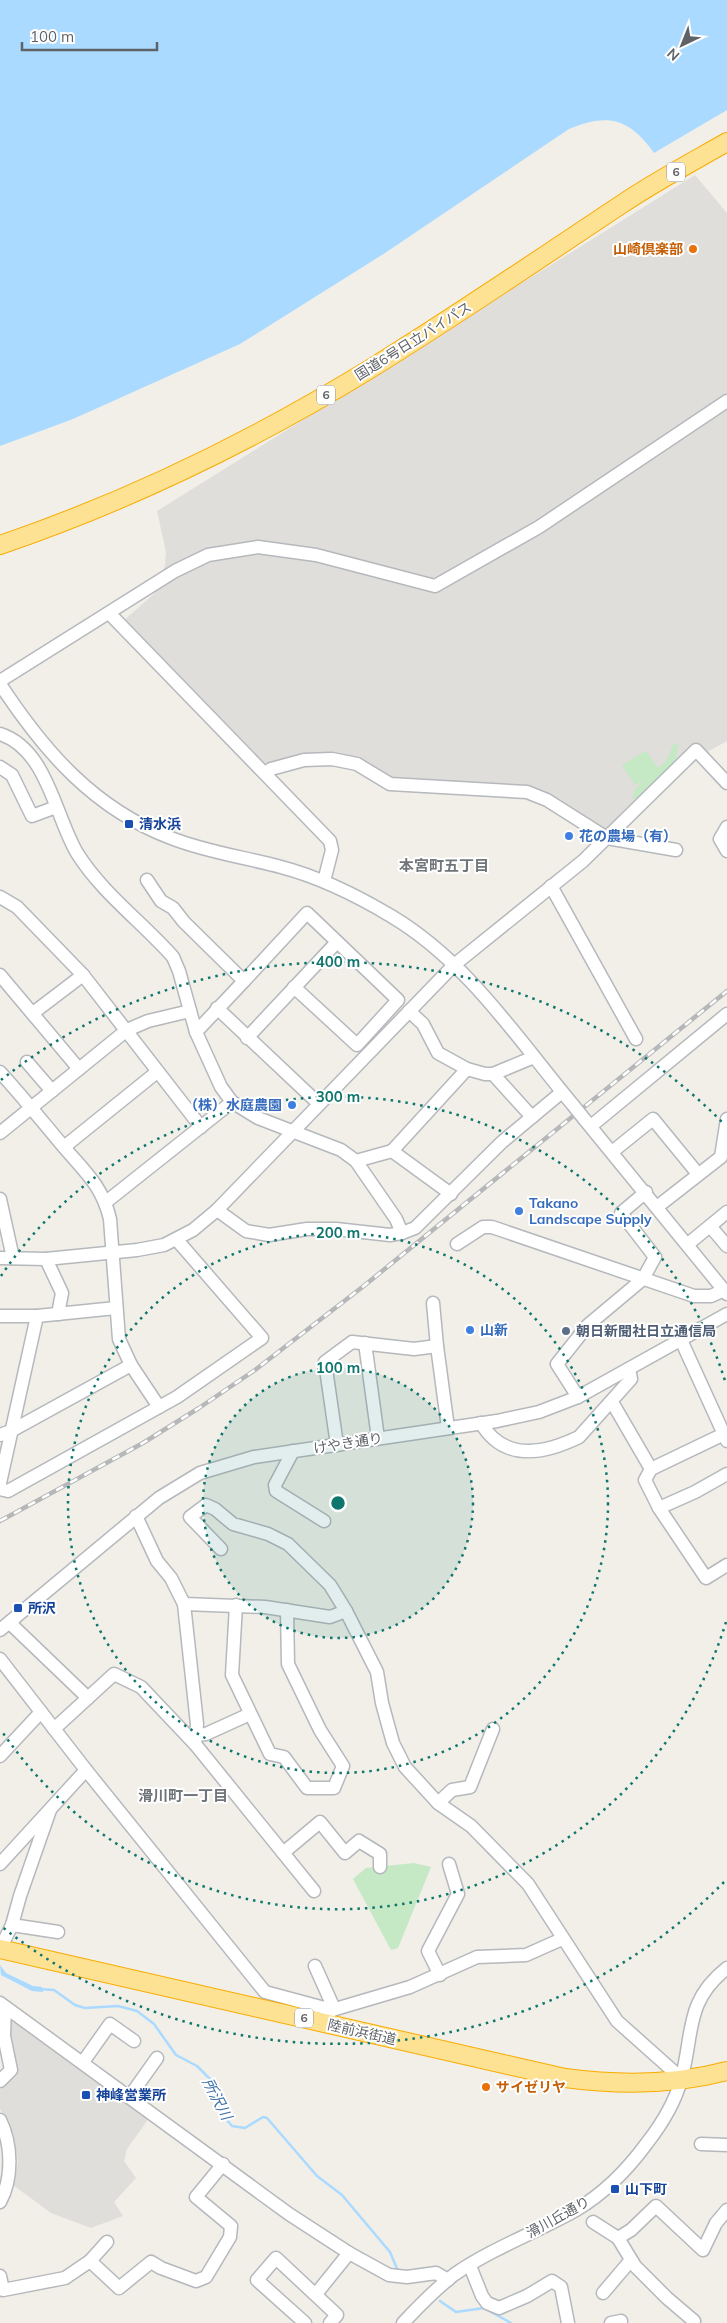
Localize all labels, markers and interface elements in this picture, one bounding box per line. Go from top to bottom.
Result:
scale bar [22,20,158,52]
north arrow [657,20,707,70]
text: 100 m [30,27,74,46]
text: N [663,44,683,65]
road number: 6 [667,162,685,182]
place label: 山崎倶楽部 [613,240,683,258]
marker: 山崎倶楽部 [687,243,699,255]
street label: 国道6号日立バイパス [351,298,475,384]
road number: 6 [317,386,335,404]
place label: 清水浜 [139,815,181,833]
marker: 清水浜 [123,818,135,830]
place label: 花の農場（有） [579,827,677,845]
marker: 花の農場（有） [563,830,575,842]
district label: 本宮町五丁目 [399,856,489,875]
text: 400 m [316,952,360,971]
text: 300 m [316,1087,360,1106]
place label: （株）水庭農園 [184,1096,282,1114]
marker: （株）水庭農園 [286,1099,298,1111]
place label: Takano Landscape Supply [529,1194,652,1228]
marker: Takano Landscape Supply [513,1205,525,1217]
text: 200 m [316,1223,360,1242]
place label: 山新 [480,1321,508,1339]
place label: 朝日新聞社日立通信局 [576,1322,716,1340]
marker: 山新 [464,1324,476,1336]
marker: 朝日新聞社日立通信局 [560,1325,572,1337]
text: 100 m [316,1358,360,1377]
street label: けやき通り [312,1429,384,1457]
centre of rings [329,1494,347,1512]
place label: 所沢 [28,1599,56,1617]
marker: 所沢 [12,1602,24,1614]
district label: 滑川町一丁目 [138,1786,228,1805]
road number: 6 [295,2009,313,2028]
street label: 陸前浜街道 [326,2015,398,2049]
water label: 所沢川 [198,2074,237,2125]
place label: サイゼリヤ [496,2078,566,2096]
marker: サイゼリヤ [480,2081,492,2093]
place label: 神峰営業所 [96,2086,166,2104]
marker: 神峰営業所 [80,2089,92,2101]
place label: 山下町 [625,2180,667,2198]
marker: 山下町 [609,2183,621,2195]
street label: 滑川丘通り [523,2192,593,2242]

